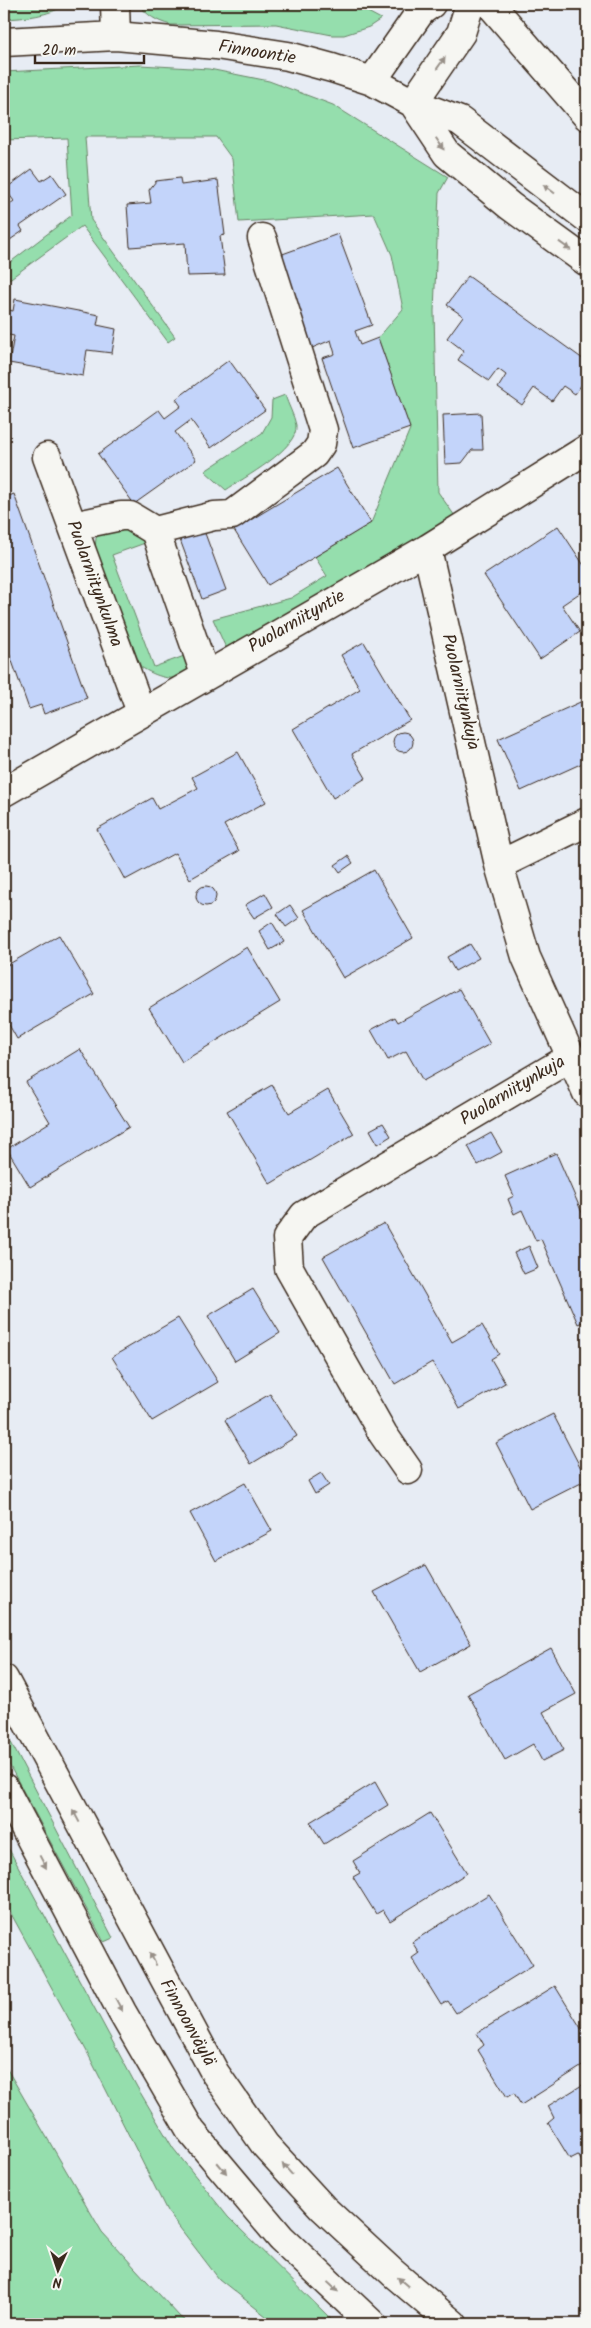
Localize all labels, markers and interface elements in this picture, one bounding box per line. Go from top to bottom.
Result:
scale bar [35,32,144,64]
street label: Finnoontie [216,33,298,73]
text: 20 m [42,39,76,63]
one-way arrow [436,57,445,70]
one-way arrow [435,137,445,151]
one-way arrow [542,184,555,194]
one-way arrow [558,241,572,251]
street label: Puolarniitynkulma [58,517,130,651]
street label: Puolarniityntie [243,582,351,662]
street label: Puolarniitynkuja [433,631,487,753]
street label: Puolarniitynkuja [455,1048,571,1134]
one-way arrow [72,1808,80,1823]
one-way arrow [39,1854,47,1869]
one-way arrow [149,1952,157,1966]
street label: Finnoonväylä [151,1974,224,2073]
one-way arrow [115,1998,123,2013]
one-way arrow [216,2162,227,2174]
one-way arrow [281,2163,293,2175]
north arrow [32,2246,82,2296]
text: N [52,2271,62,2293]
one-way arrow [397,2277,410,2288]
one-way arrow [326,2281,338,2293]

